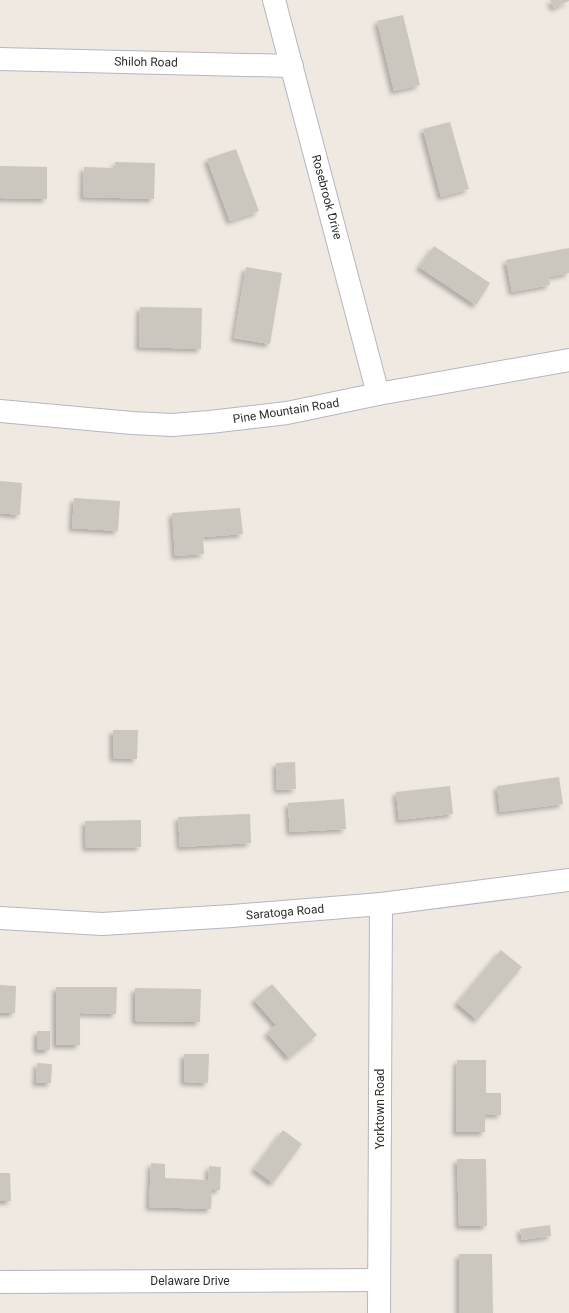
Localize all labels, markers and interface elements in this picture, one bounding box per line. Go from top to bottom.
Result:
street label: Shiloh Road [114,54,178,70]
street label: Rosebrook Drive [309,153,345,241]
street label: Pine Mountain Road [232,396,340,426]
street label: Saratoga Road [245,902,325,922]
street label: Yorktown Road [373,1069,387,1149]
street label: Delaware Drive [150,1274,230,1288]

